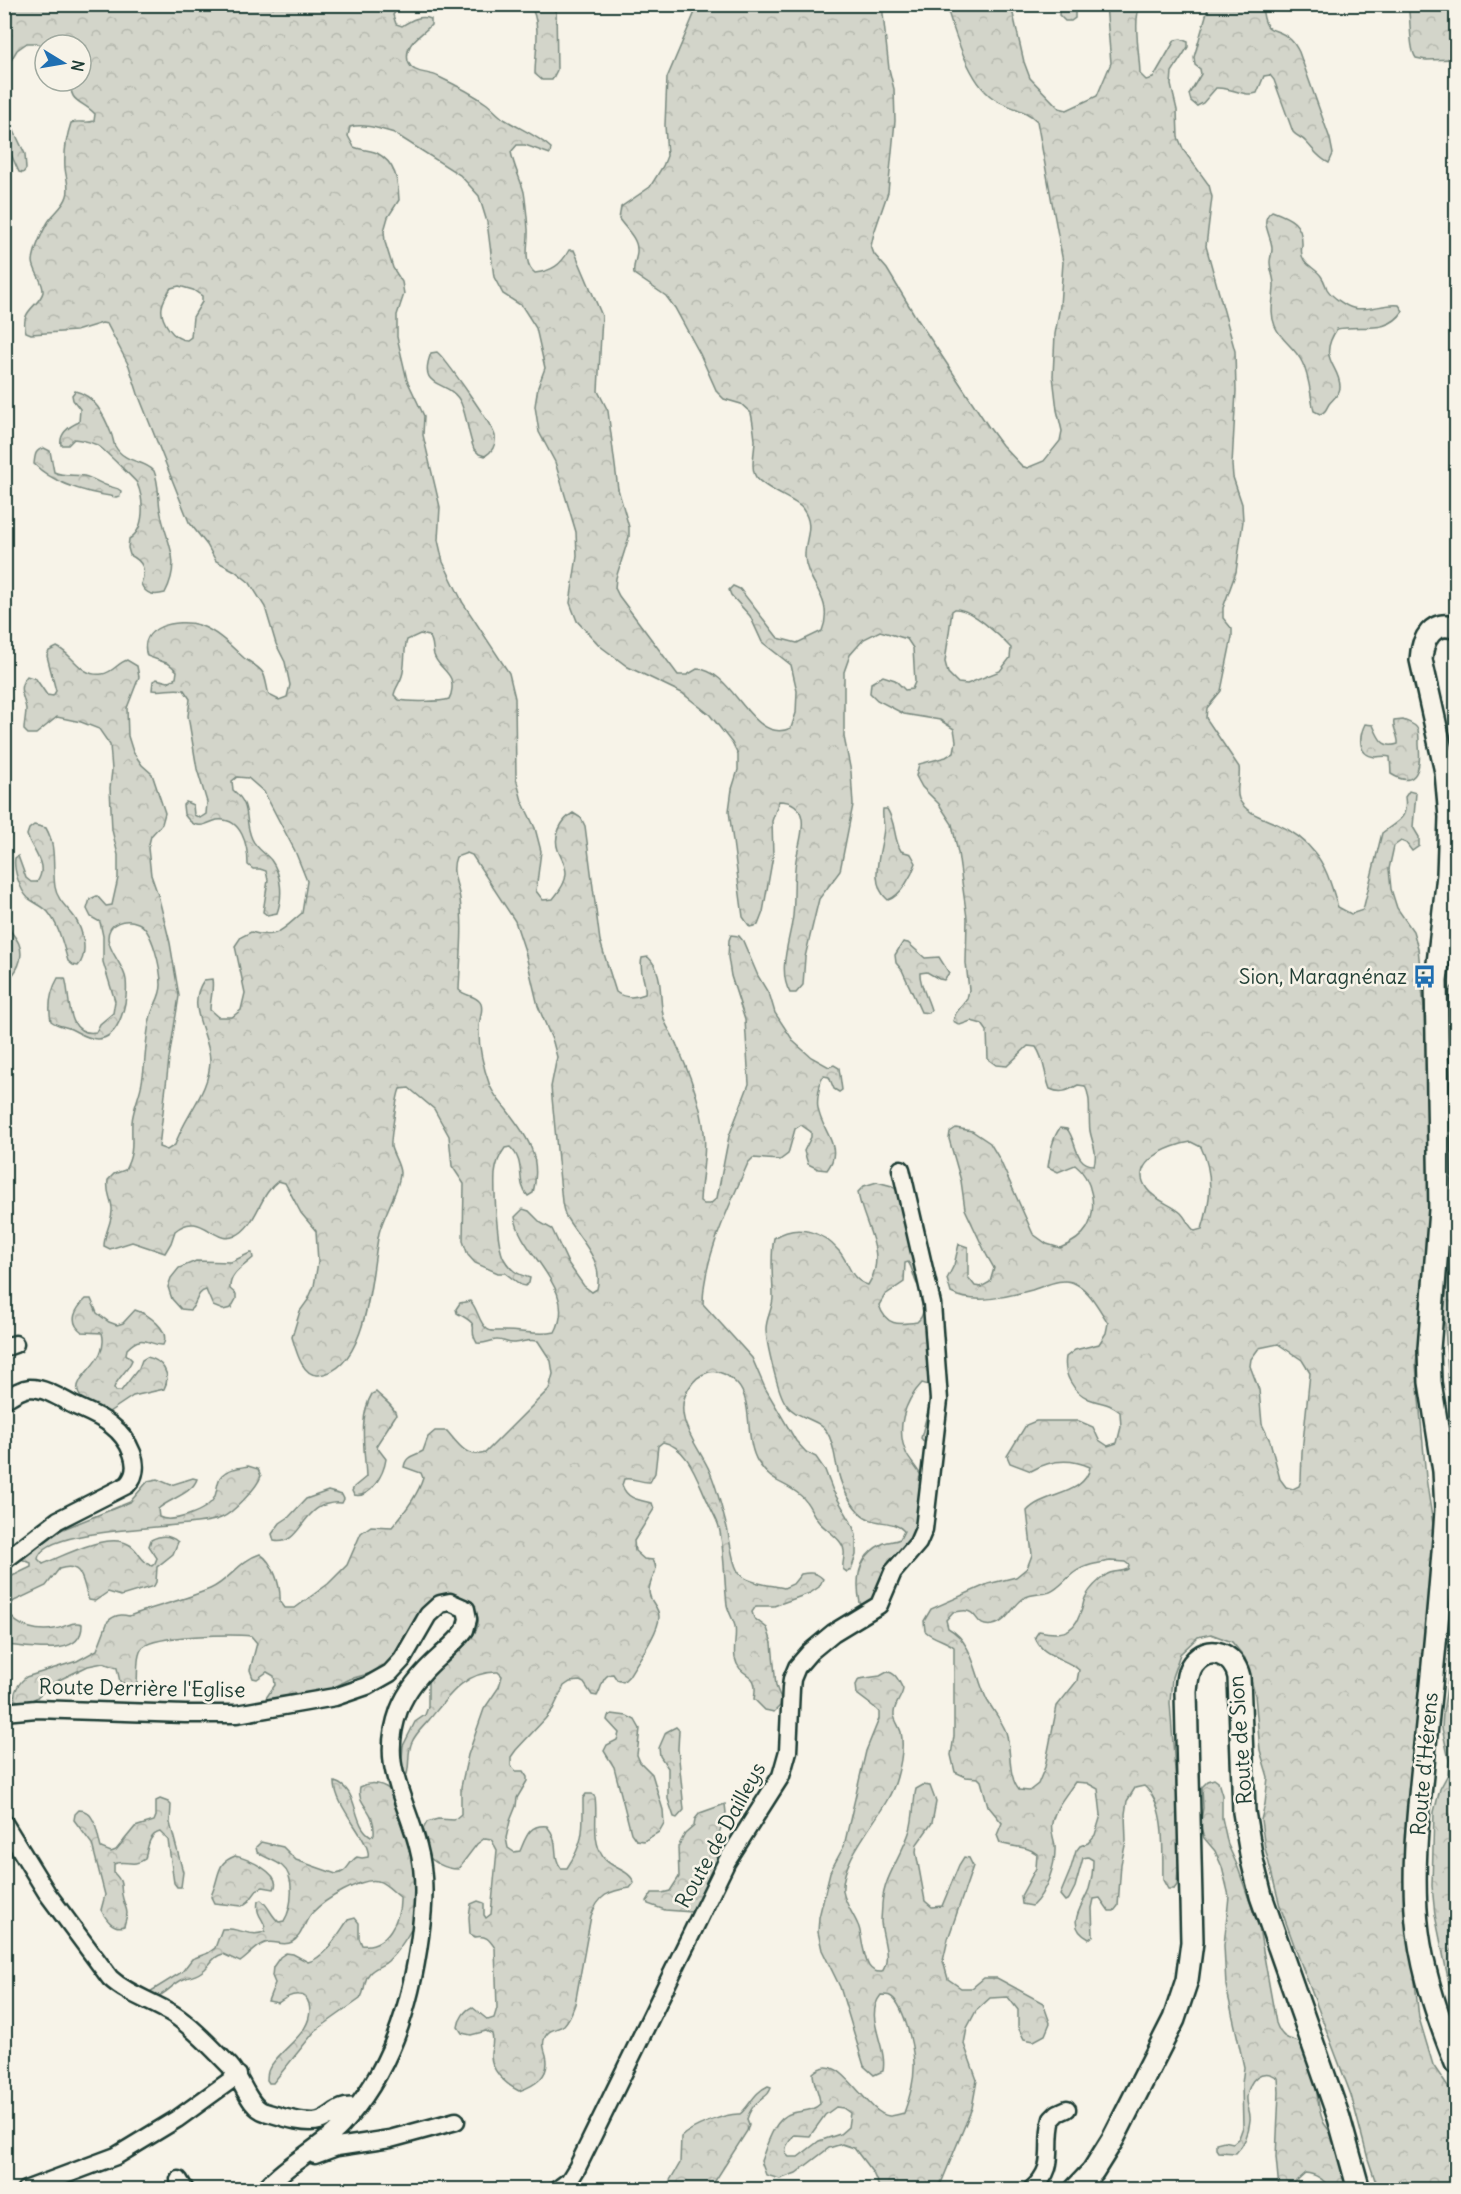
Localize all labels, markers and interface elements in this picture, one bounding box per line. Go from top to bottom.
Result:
north arrow [33,33,93,93]
text: N [67,59,89,73]
place label: Sion, Maragnénaz [1239,963,1407,990]
bus stop icon: Sion, Maragnénaz [1412,963,1438,989]
street label: Route Derrière l'Eglise [38,1673,246,1703]
street label: Route de Sion [1222,1675,1258,1805]
street label: Route d'Hérens [1404,1691,1444,1837]
street label: Route de Dailleys [669,1757,771,1913]

